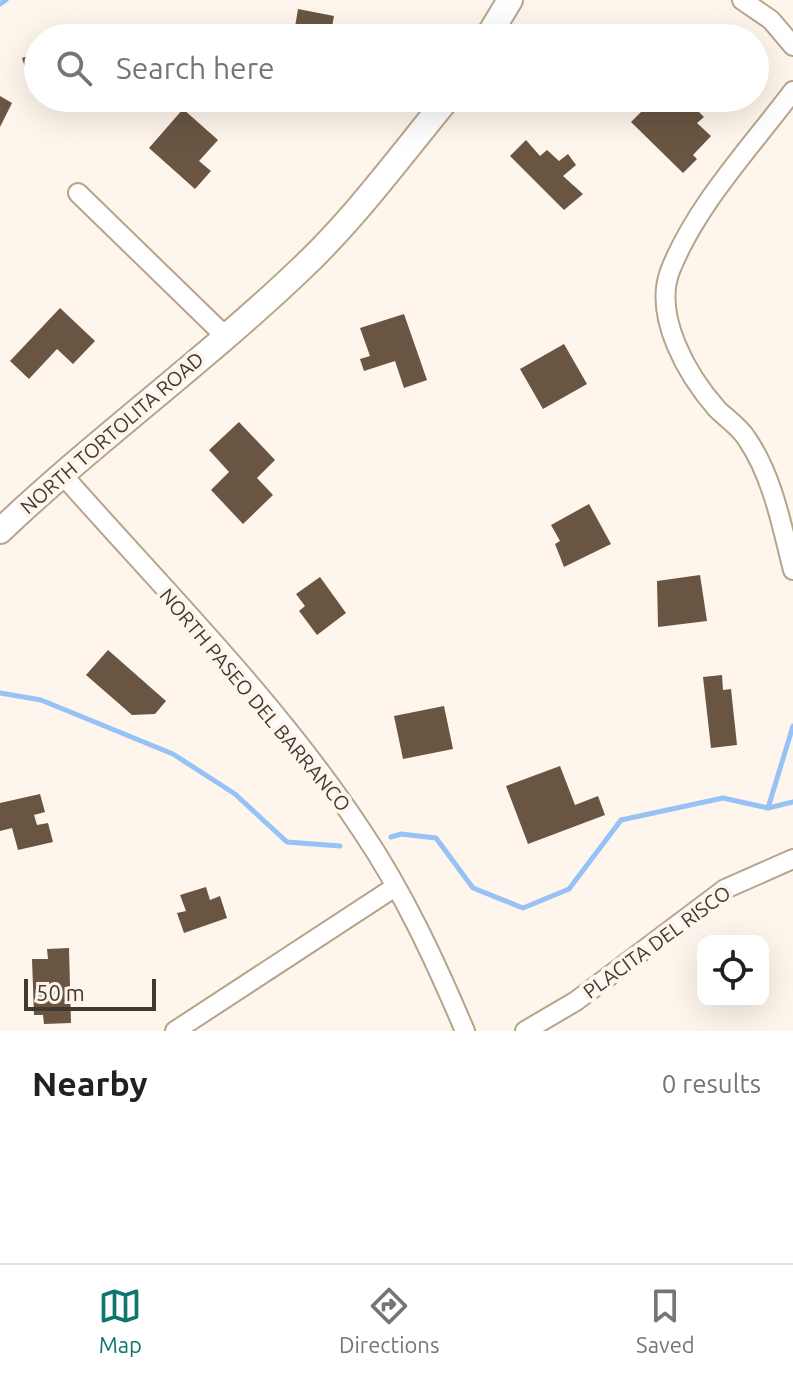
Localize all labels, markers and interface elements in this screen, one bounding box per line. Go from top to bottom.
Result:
search box [24,24,769,112]
icon: search [52,46,96,90]
text: Search here [116,51,275,85]
street label: NORTH TORTOLITA ROAD [16,347,208,518]
street label: NORTH PASEO DEL BARRANCO [155,584,355,816]
street label: PLACITA DEL RISCO [579,880,735,1003]
map controls [697,935,769,1007]
button: locate [697,935,769,1007]
scale bar [24,975,156,1011]
text: 50 m [36,980,85,1005]
text: Nearby [32,1064,147,1102]
text: 0 results [662,1069,761,1098]
tab: Map [98,1284,142,1357]
tab: Directions [339,1284,439,1357]
tab: Saved [636,1284,695,1357]

